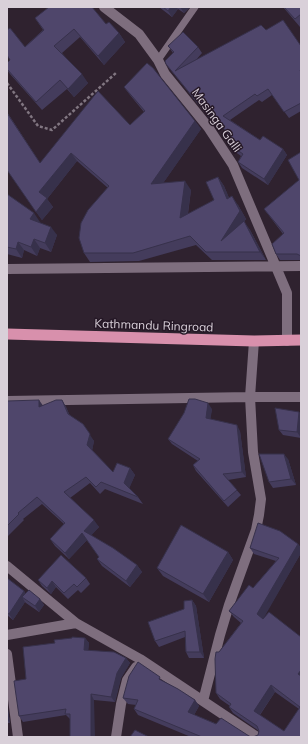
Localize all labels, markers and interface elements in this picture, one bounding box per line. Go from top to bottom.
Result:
street label: Masinga Galli [189,85,245,155]
street label: Kathmandu Ringroad [94,315,214,335]

